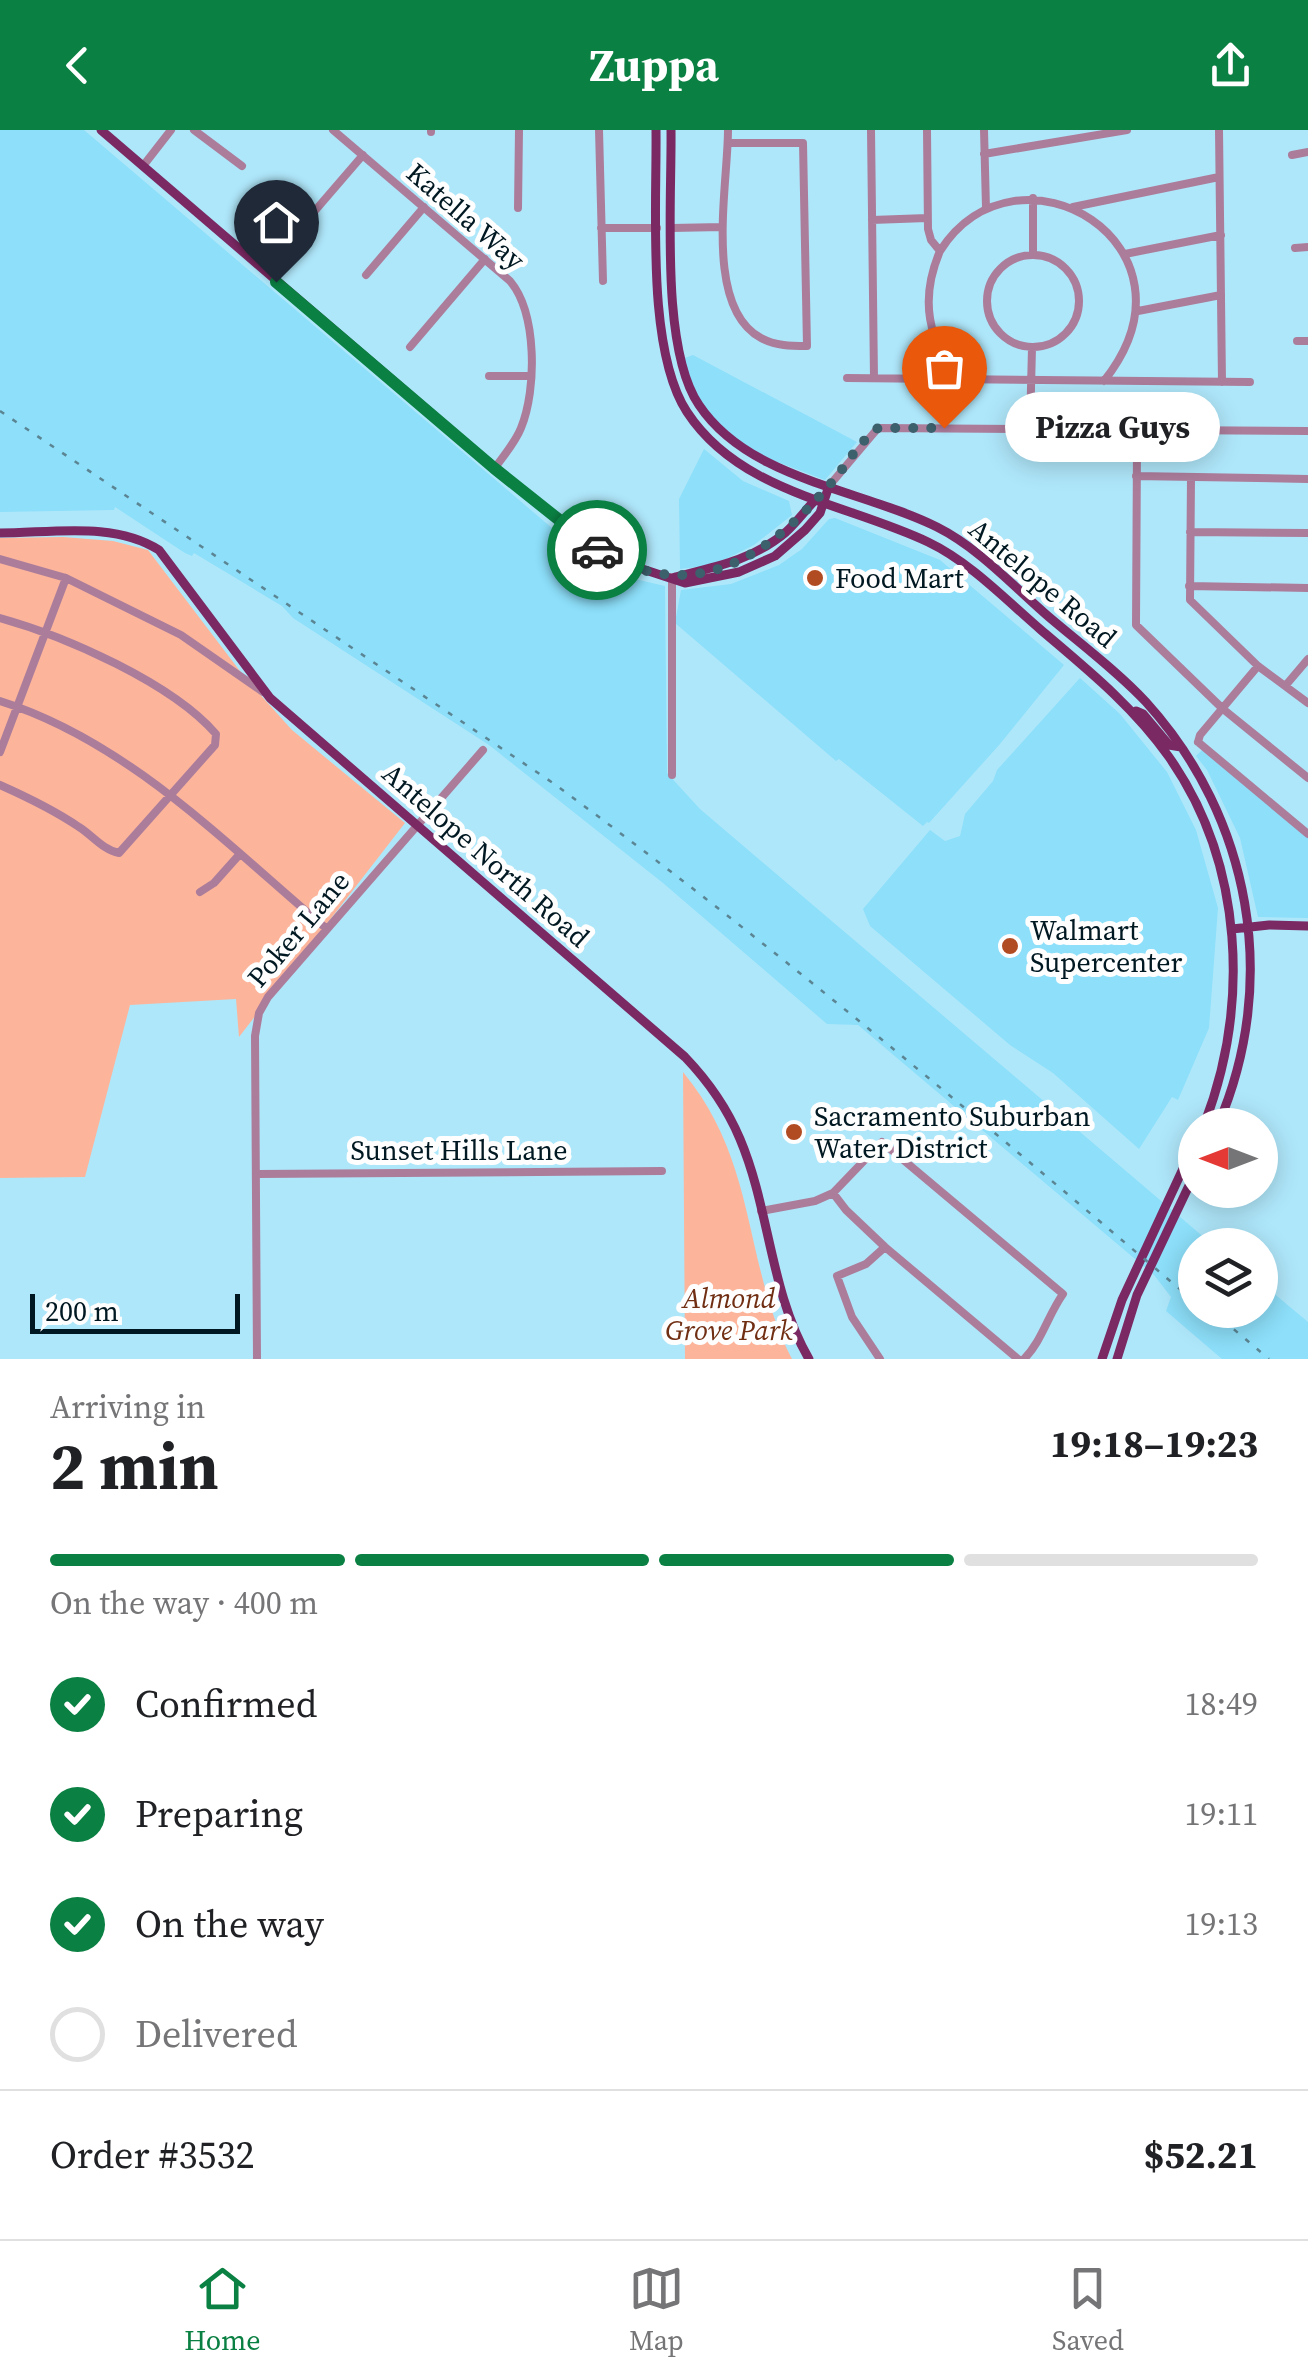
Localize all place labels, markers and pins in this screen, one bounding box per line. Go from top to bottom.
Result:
pin [234,180,319,283]
pin [902,326,987,429]
callout: Pizza Guys [1004,393,1219,463]
place label: Food Mart [835,559,964,597]
marker: Food Mart [804,567,826,589]
place label: Walmart Supercenter [1030,911,1182,981]
marker: Walmart Supercenter [999,935,1021,957]
place label: Sacramento Suburban Water District [814,1097,1091,1167]
marker: Sacramento Suburban Water District [783,1121,805,1143]

